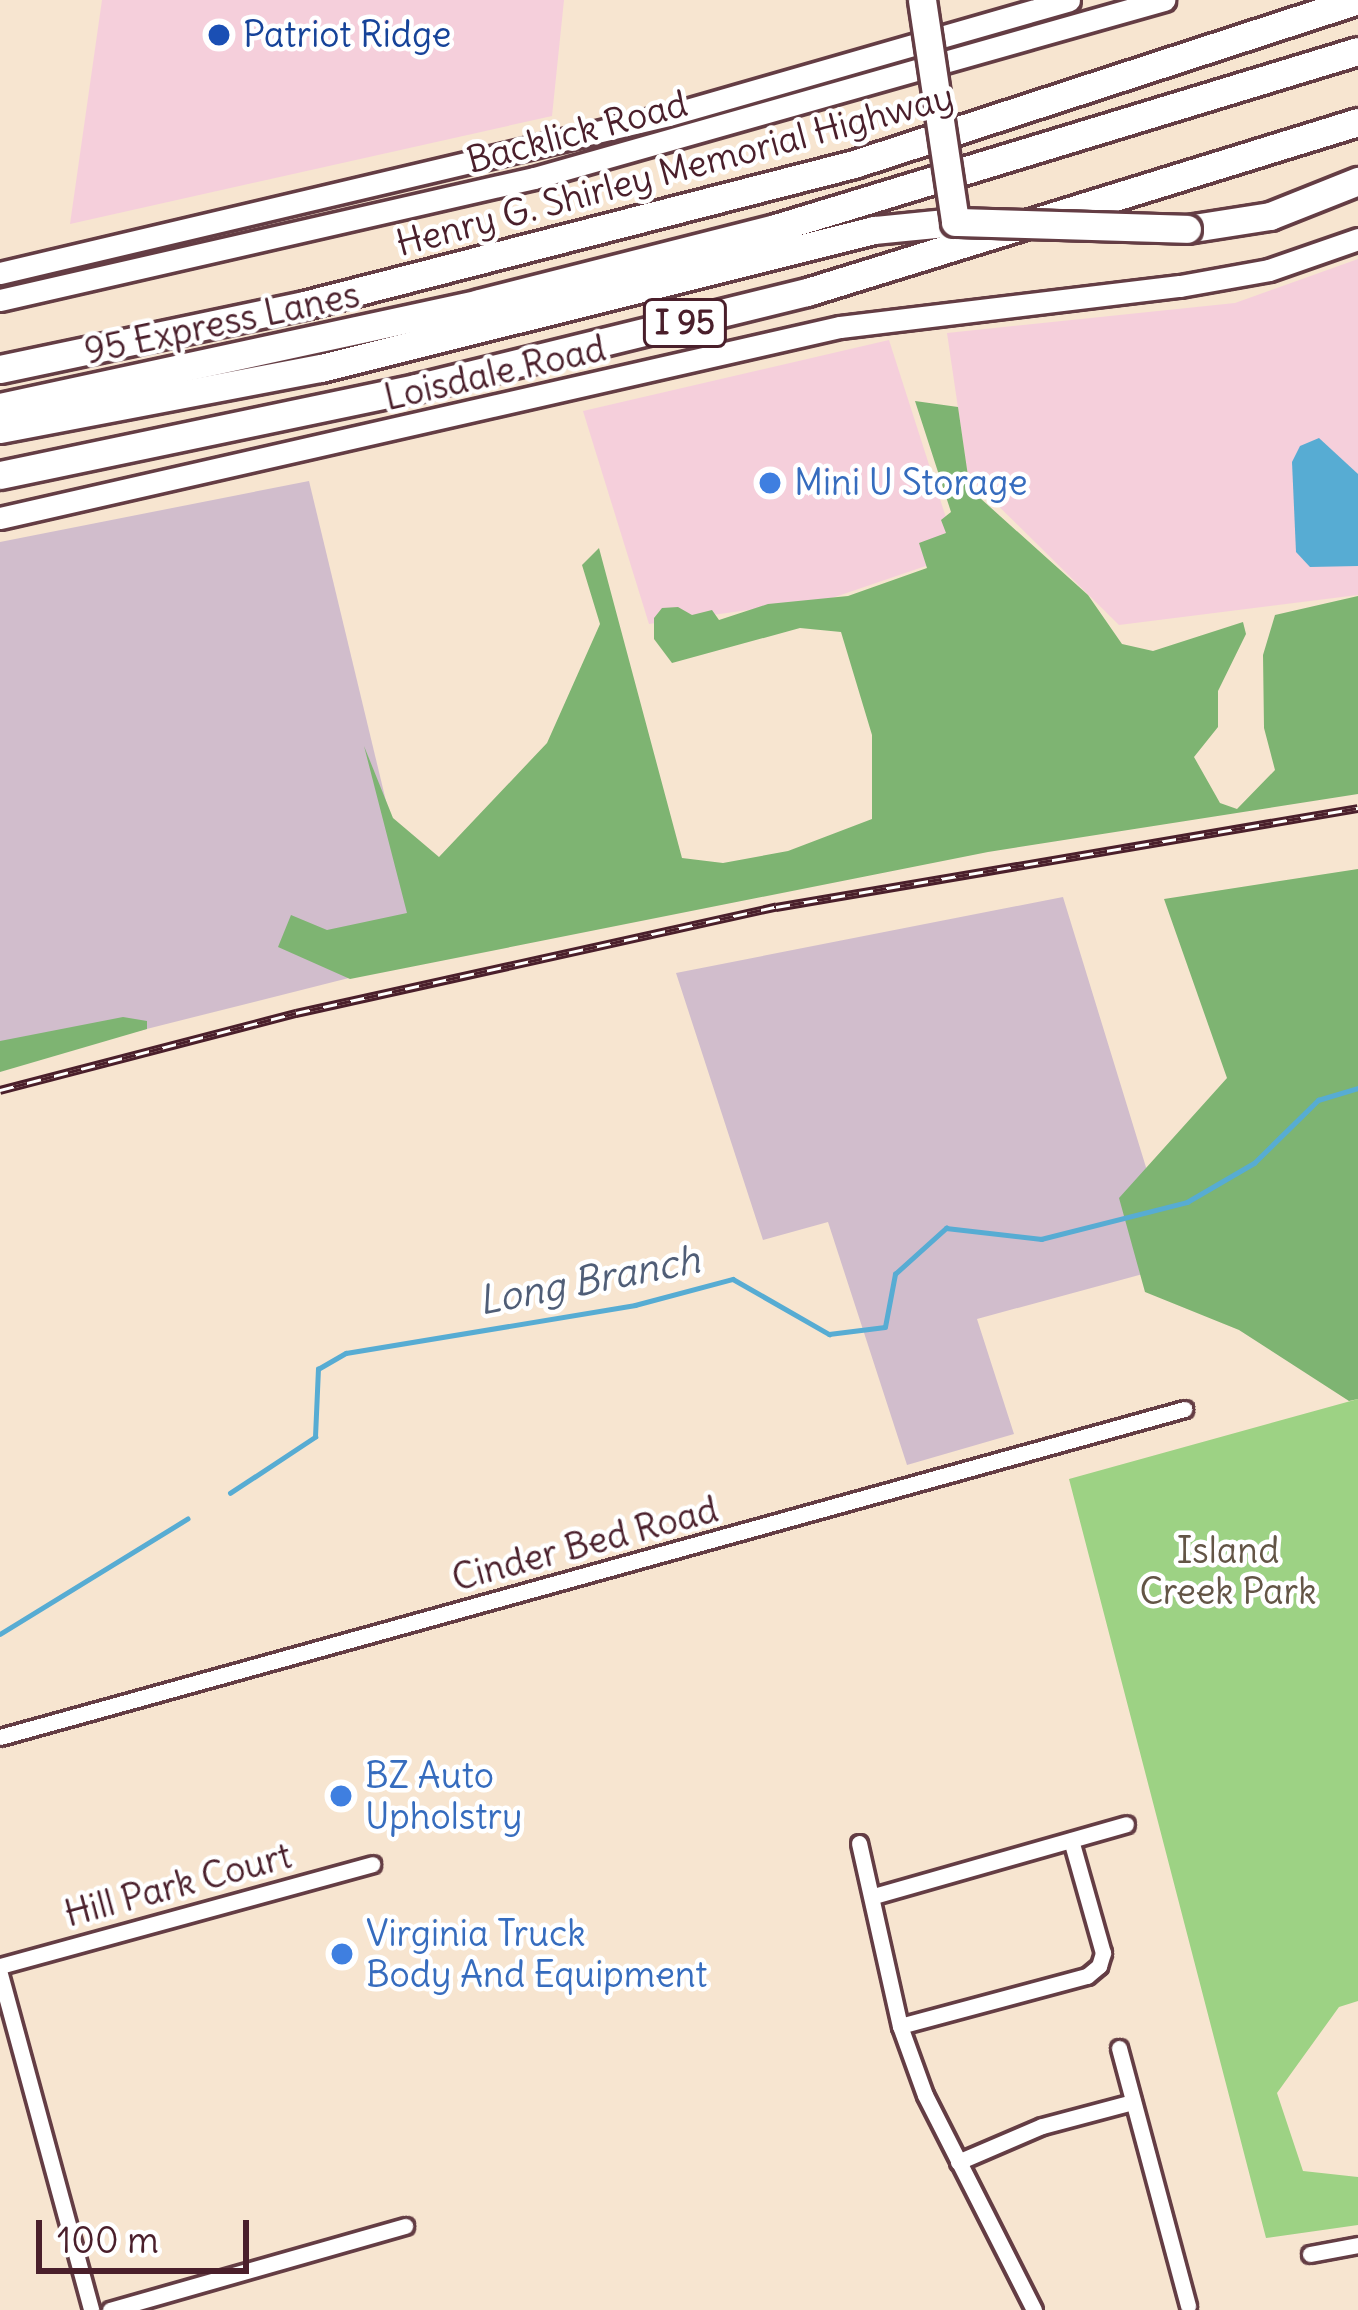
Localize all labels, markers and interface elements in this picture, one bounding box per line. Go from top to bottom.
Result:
place label: Patriot Ridge [243,13,452,57]
marker: Patriot Ridge [206,22,232,48]
street label: Henry G. Shirley Memorial Highway [392,75,958,265]
street label: Backlick Road [462,82,692,182]
street label: 95 Express Lanes [81,273,363,373]
road number: I 95 [640,296,730,350]
street label: Loisdale Road [380,327,610,419]
place label: Mini U Storage [794,461,1028,505]
marker: Mini U Storage [757,470,783,496]
water label: Long Branch [474,1237,704,1325]
street label: Cinder Bed Road [447,1488,723,1600]
park label: Island Creek Park [1139,1528,1317,1613]
place label: BZ Auto Upholstry [365,1753,522,1838]
marker: BZ Auto Upholstry [328,1783,354,1809]
street label: Hill Park Court [60,1834,296,1936]
place label: Virginia Truck Body And Equipment [366,1911,707,1996]
marker: Virginia Truck Body And Equipment [329,1941,355,1967]
scale bar [42,2196,255,2270]
text: 100 m [57,2218,159,2263]

